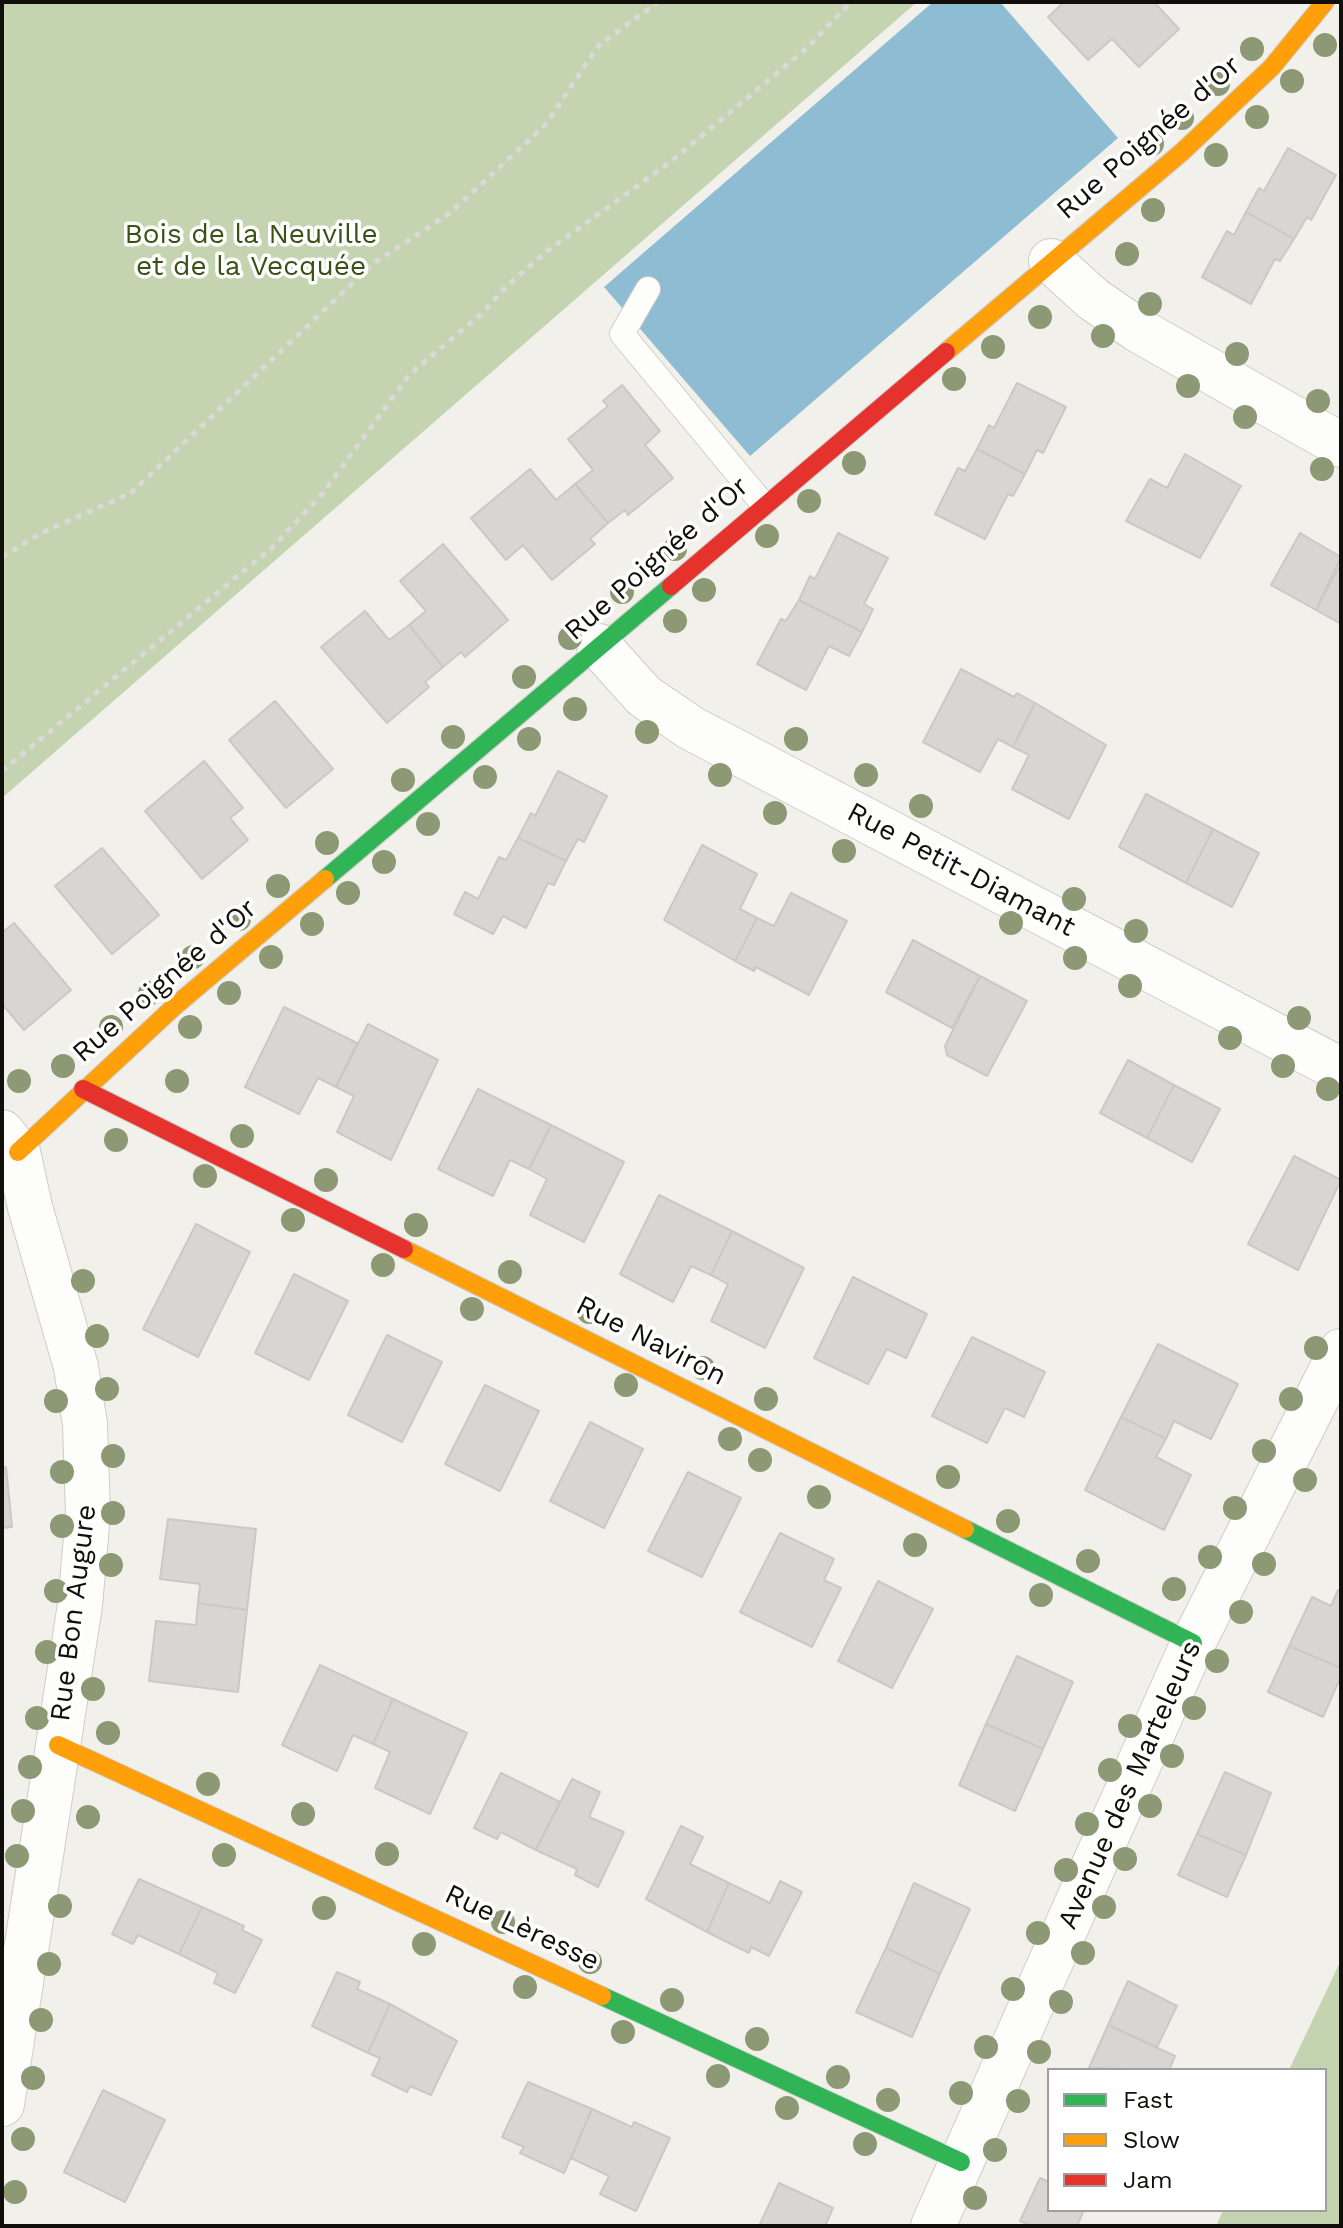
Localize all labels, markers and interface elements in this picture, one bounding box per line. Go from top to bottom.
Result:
street label: Rue Poignée d'Or [1050,49,1248,227]
park label: Bois de la Neuville et de la Vecquée [124,218,378,284]
street label: Rue Poignée d'Or [558,470,756,648]
street label: Rue Petit-Diamant [841,796,1081,944]
street label: Rue Poignée d'Or [66,892,264,1070]
street label: Rue Naviron [570,1289,732,1393]
street label: Rue Bon Augure [44,1503,104,1723]
street label: Avenue des Marteleurs [1051,1636,1209,1934]
street label: Rue Lèresse [439,1878,605,1978]
legend [1047,2068,1327,2212]
text: Fast [1123,2086,1173,2114]
text: Slow [1123,2126,1180,2154]
text: Jam [1123,2166,1173,2194]

